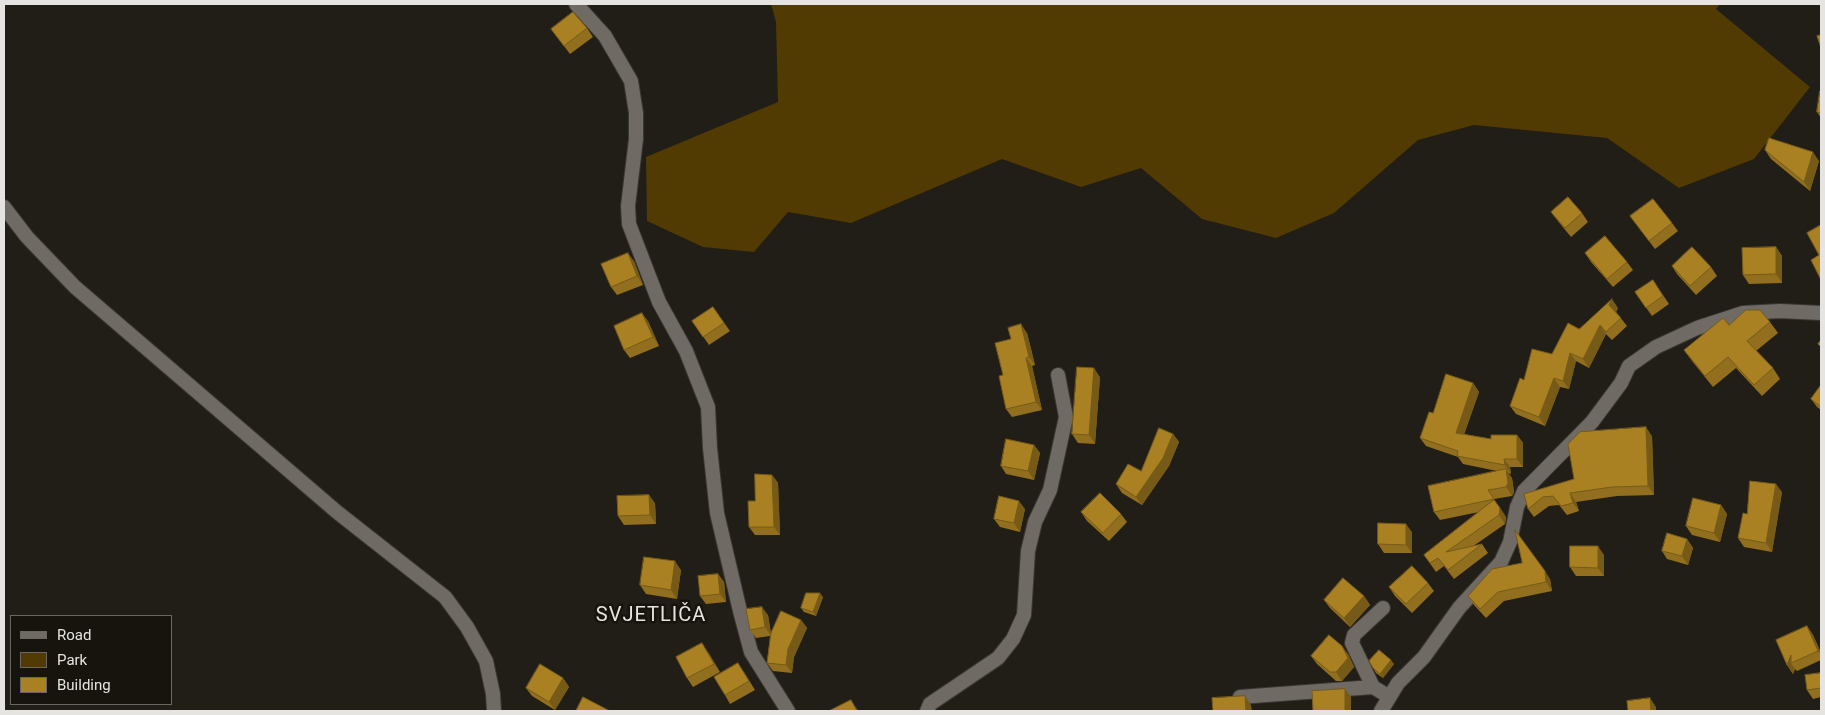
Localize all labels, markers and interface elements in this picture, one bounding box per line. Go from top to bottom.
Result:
district label: SVJETLIČA [595,604,707,628]
legend [10,615,172,705]
text: Road [57,626,91,644]
text: Park [57,651,87,669]
text: Building [57,676,111,694]

